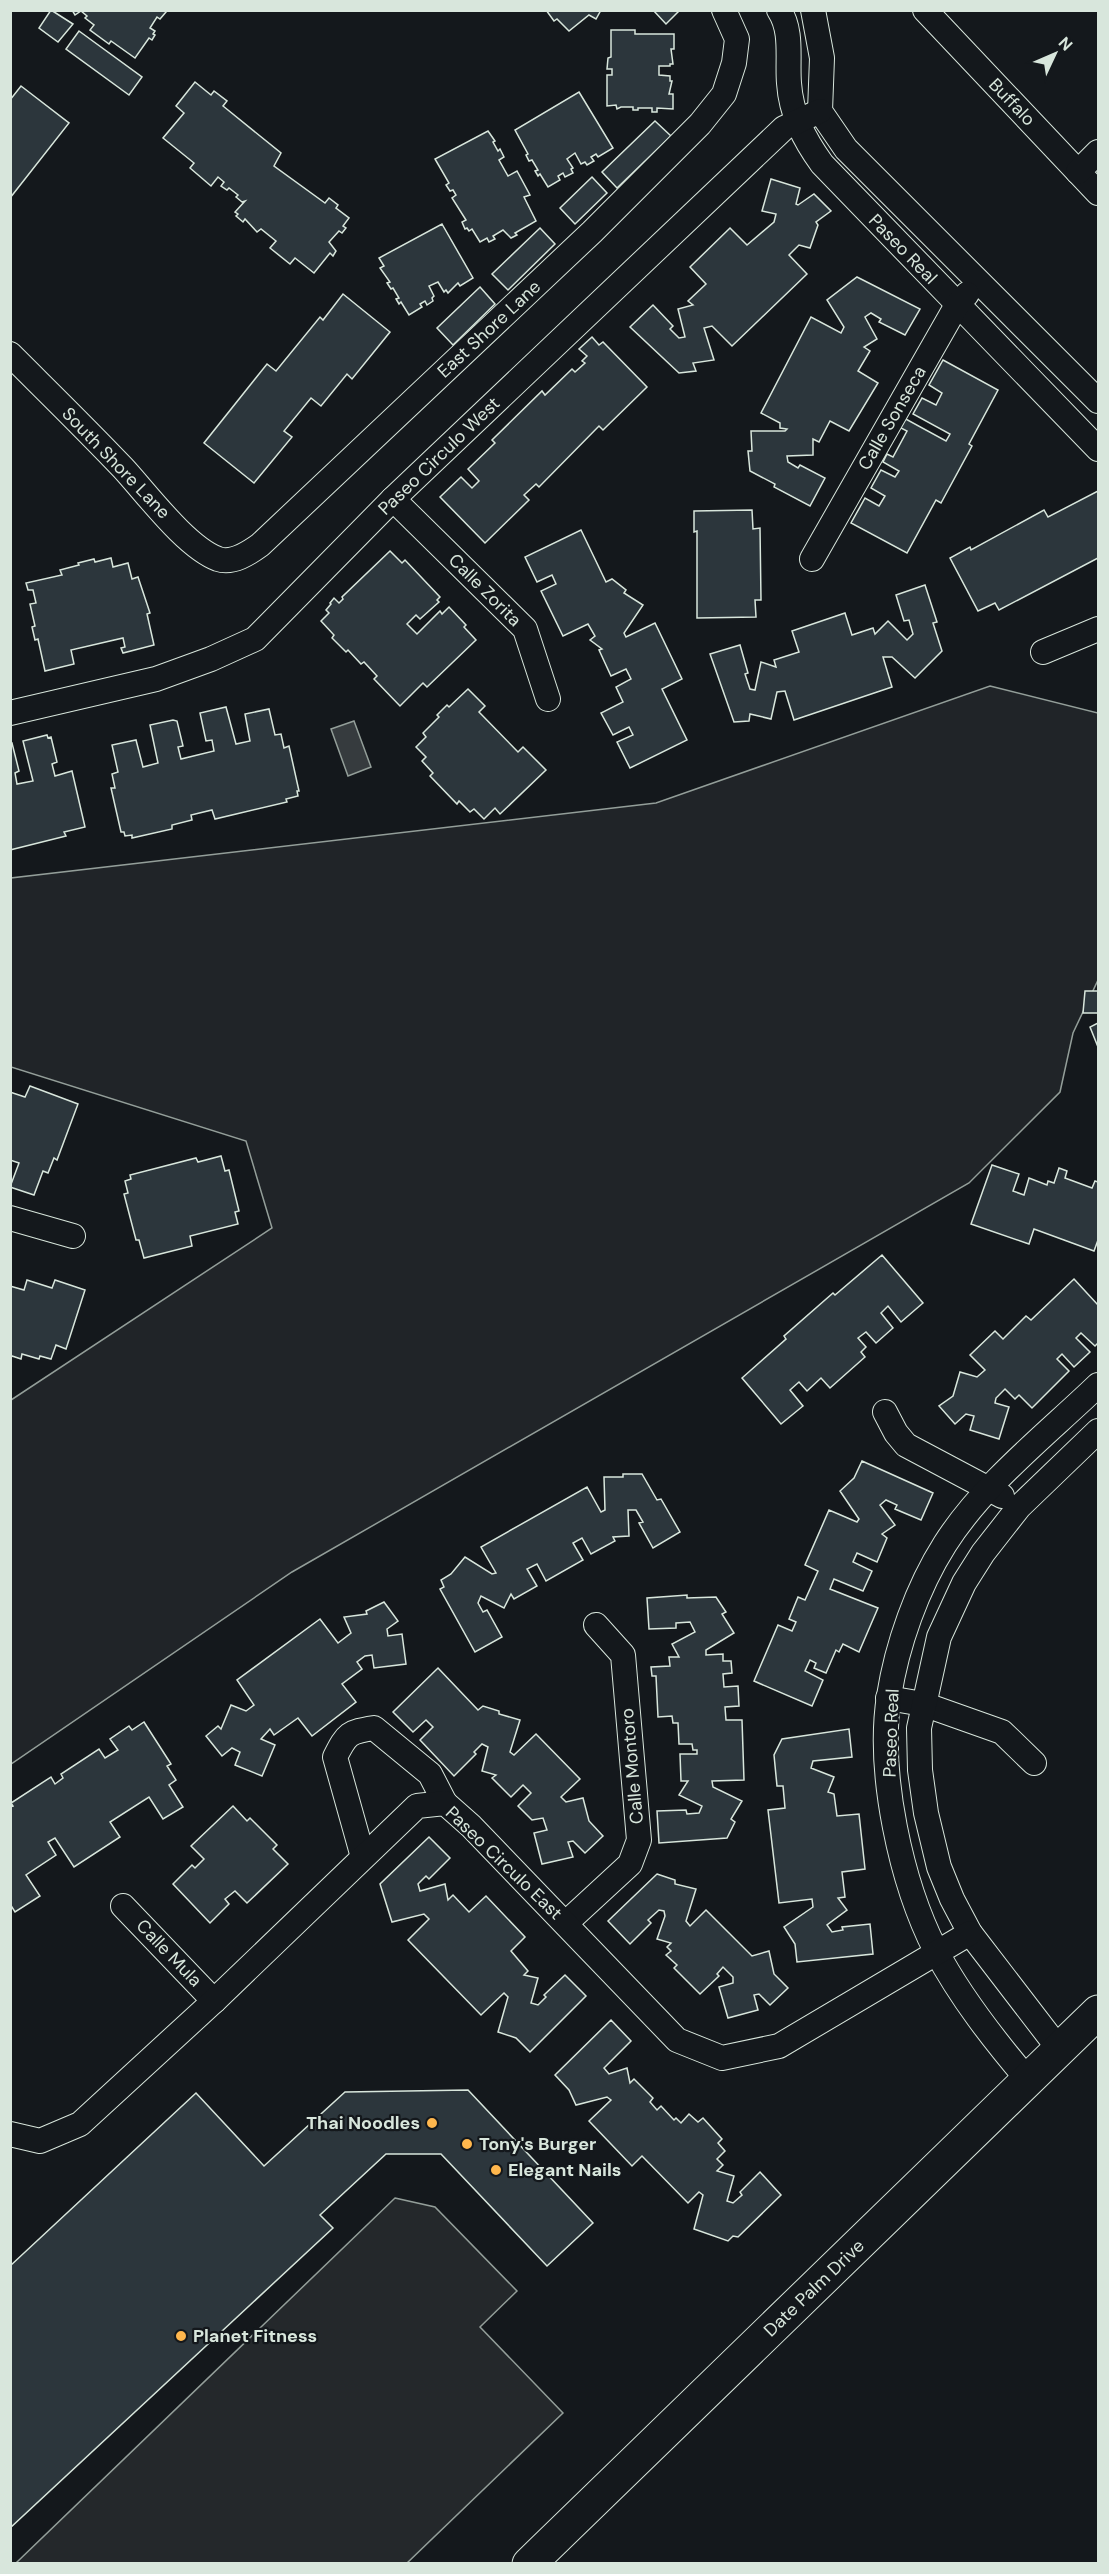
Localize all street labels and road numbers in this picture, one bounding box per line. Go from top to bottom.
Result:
street label: Buffalo [983,73,1041,131]
street label: Paseo Real [864,209,942,289]
street label: East Shore Lane [432,275,546,383]
street label: Calle Sonseca [852,362,932,474]
street label: Paseo Circulo West [373,392,505,520]
street label: South Shore Lane [57,402,175,524]
street label: Calle Zorita [443,548,527,632]
street label: Paseo Real [877,1688,905,1778]
street label: Calle Montoro [615,1707,649,1825]
street label: Paseo Circulo East [440,1801,568,1925]
street label: Calle Mula [131,1914,207,1992]
street label: Date Palm Drive [759,2234,869,2342]

